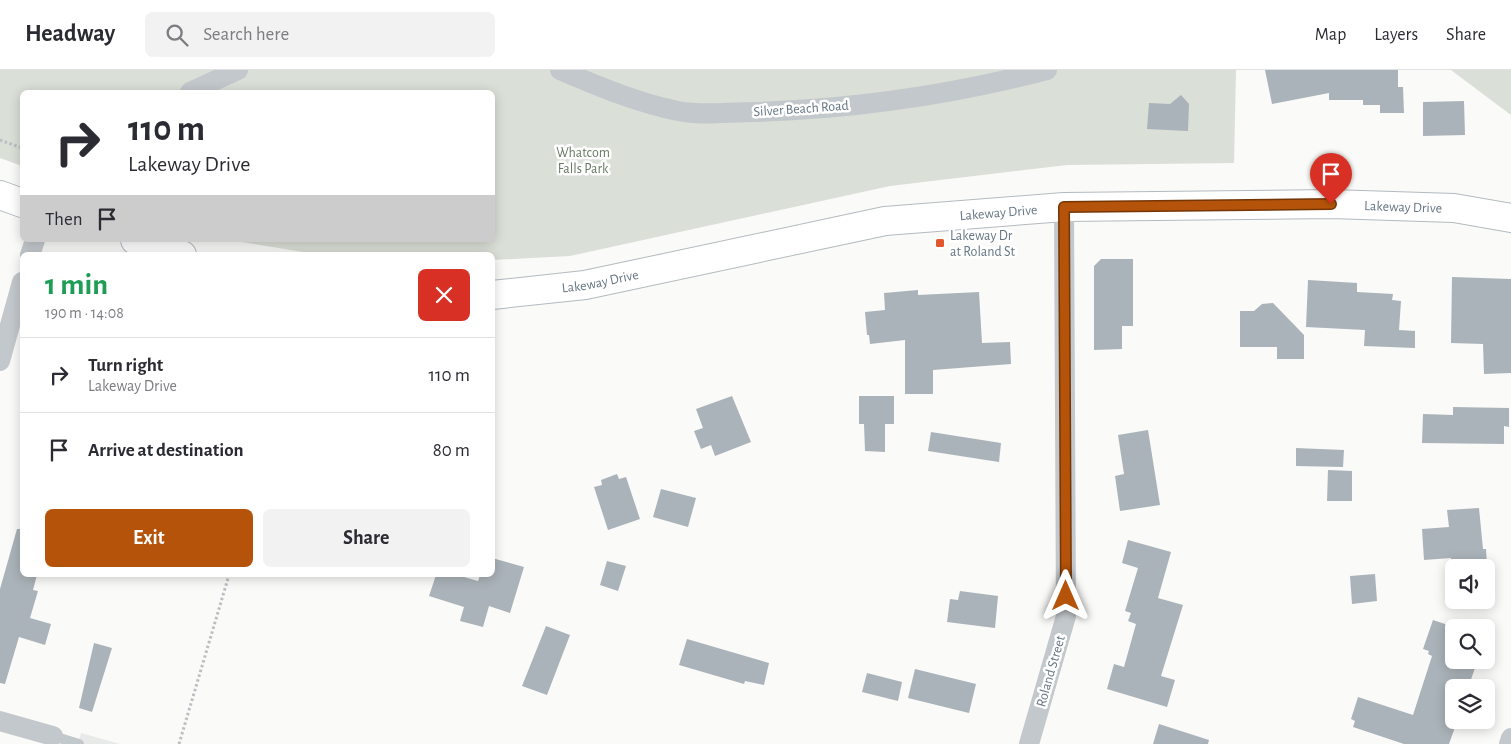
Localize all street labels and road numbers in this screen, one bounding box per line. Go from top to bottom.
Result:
street label: Silver Beach Road [753,99,849,119]
street label: Lakeway Drive [1364,199,1442,216]
street label: Lakeway Drive [959,203,1038,223]
street label: Lakeway Drive [561,268,640,295]
street label: Roland Street [1034,633,1068,709]

